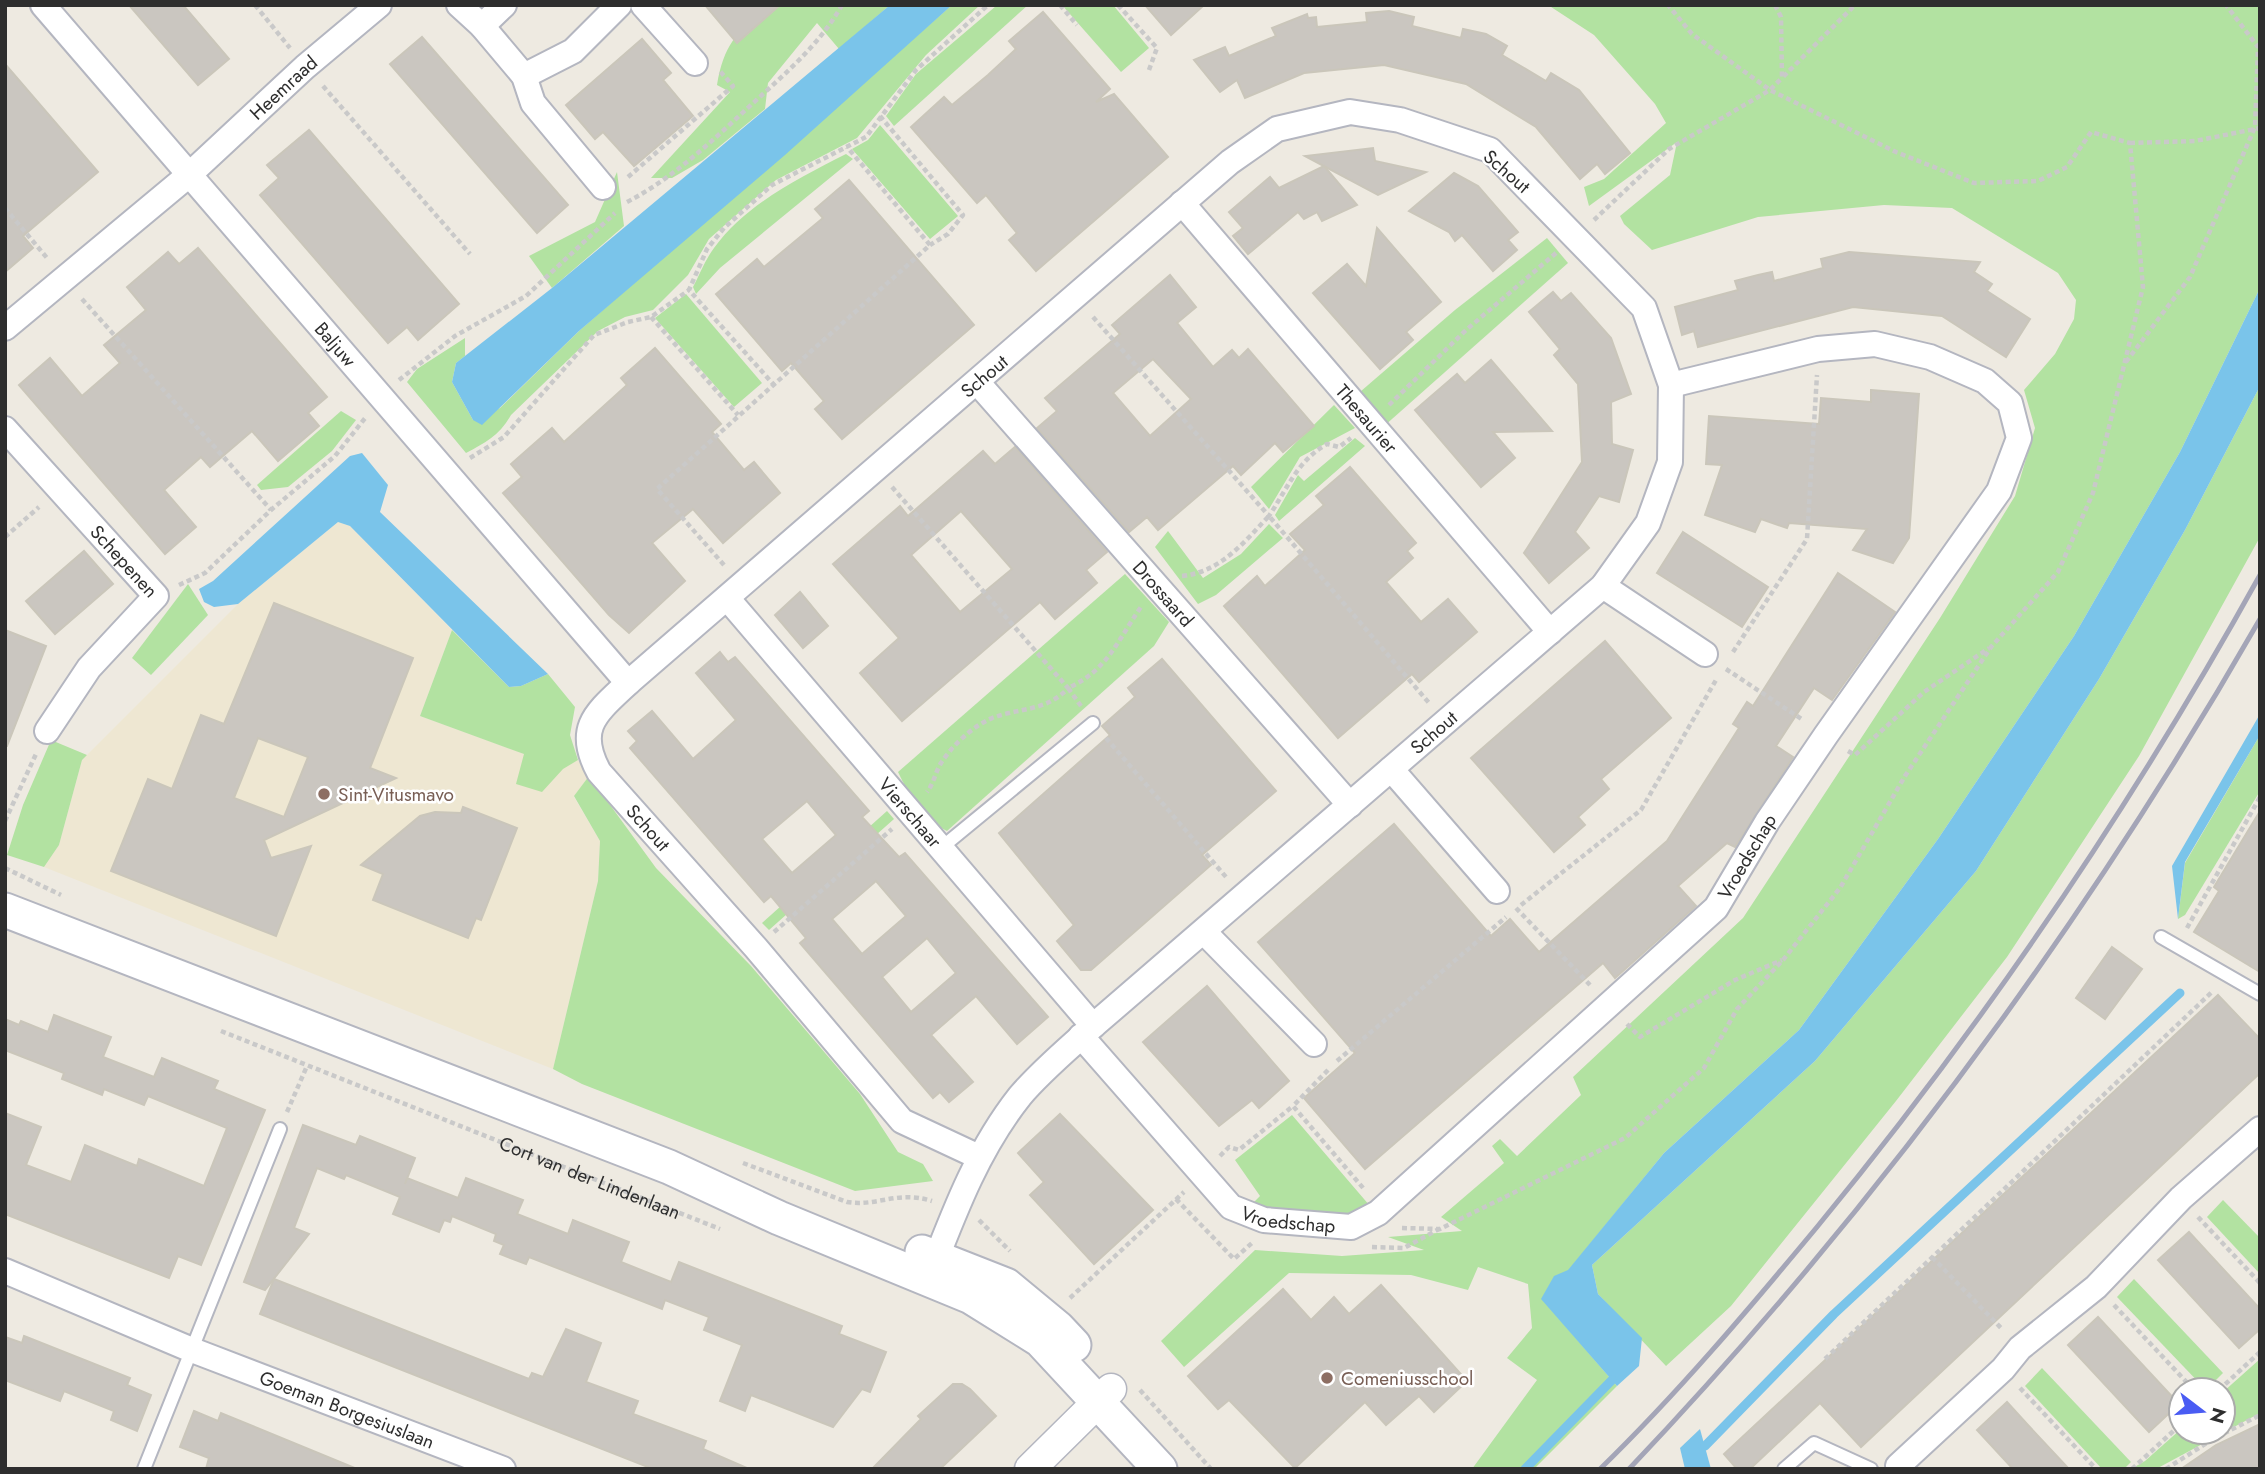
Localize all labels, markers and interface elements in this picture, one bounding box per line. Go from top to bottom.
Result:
street label: Heemraad [244,49,323,126]
street label: Schout [1477,143,1536,200]
street label: Baljuw [308,316,362,373]
street label: Schout [955,348,1014,404]
street label: Thesaurier [1329,379,1404,460]
street label: Schepenen [84,519,164,604]
street label: Drossaard [1126,555,1200,633]
street label: Schout [1404,704,1464,761]
street label: Vierschaar [872,771,948,854]
place label: Sint-Vitusmavo [338,781,454,808]
marker: Sint-Vitusmavo [316,786,332,802]
street label: Schout [620,798,677,857]
street label: Vroedschap [1711,808,1783,904]
street label: Cort van der Lindenlaan [495,1130,685,1226]
street label: Vroedschap [1237,1199,1337,1240]
street label: Goeman Borgesiuslaan [255,1364,438,1456]
place label: Comeniusschool [1341,1365,1473,1392]
marker: Comeniusschool [1319,1370,1335,1386]
north arrow [2167,1376,2237,1446]
text: N [2203,1405,2233,1427]

